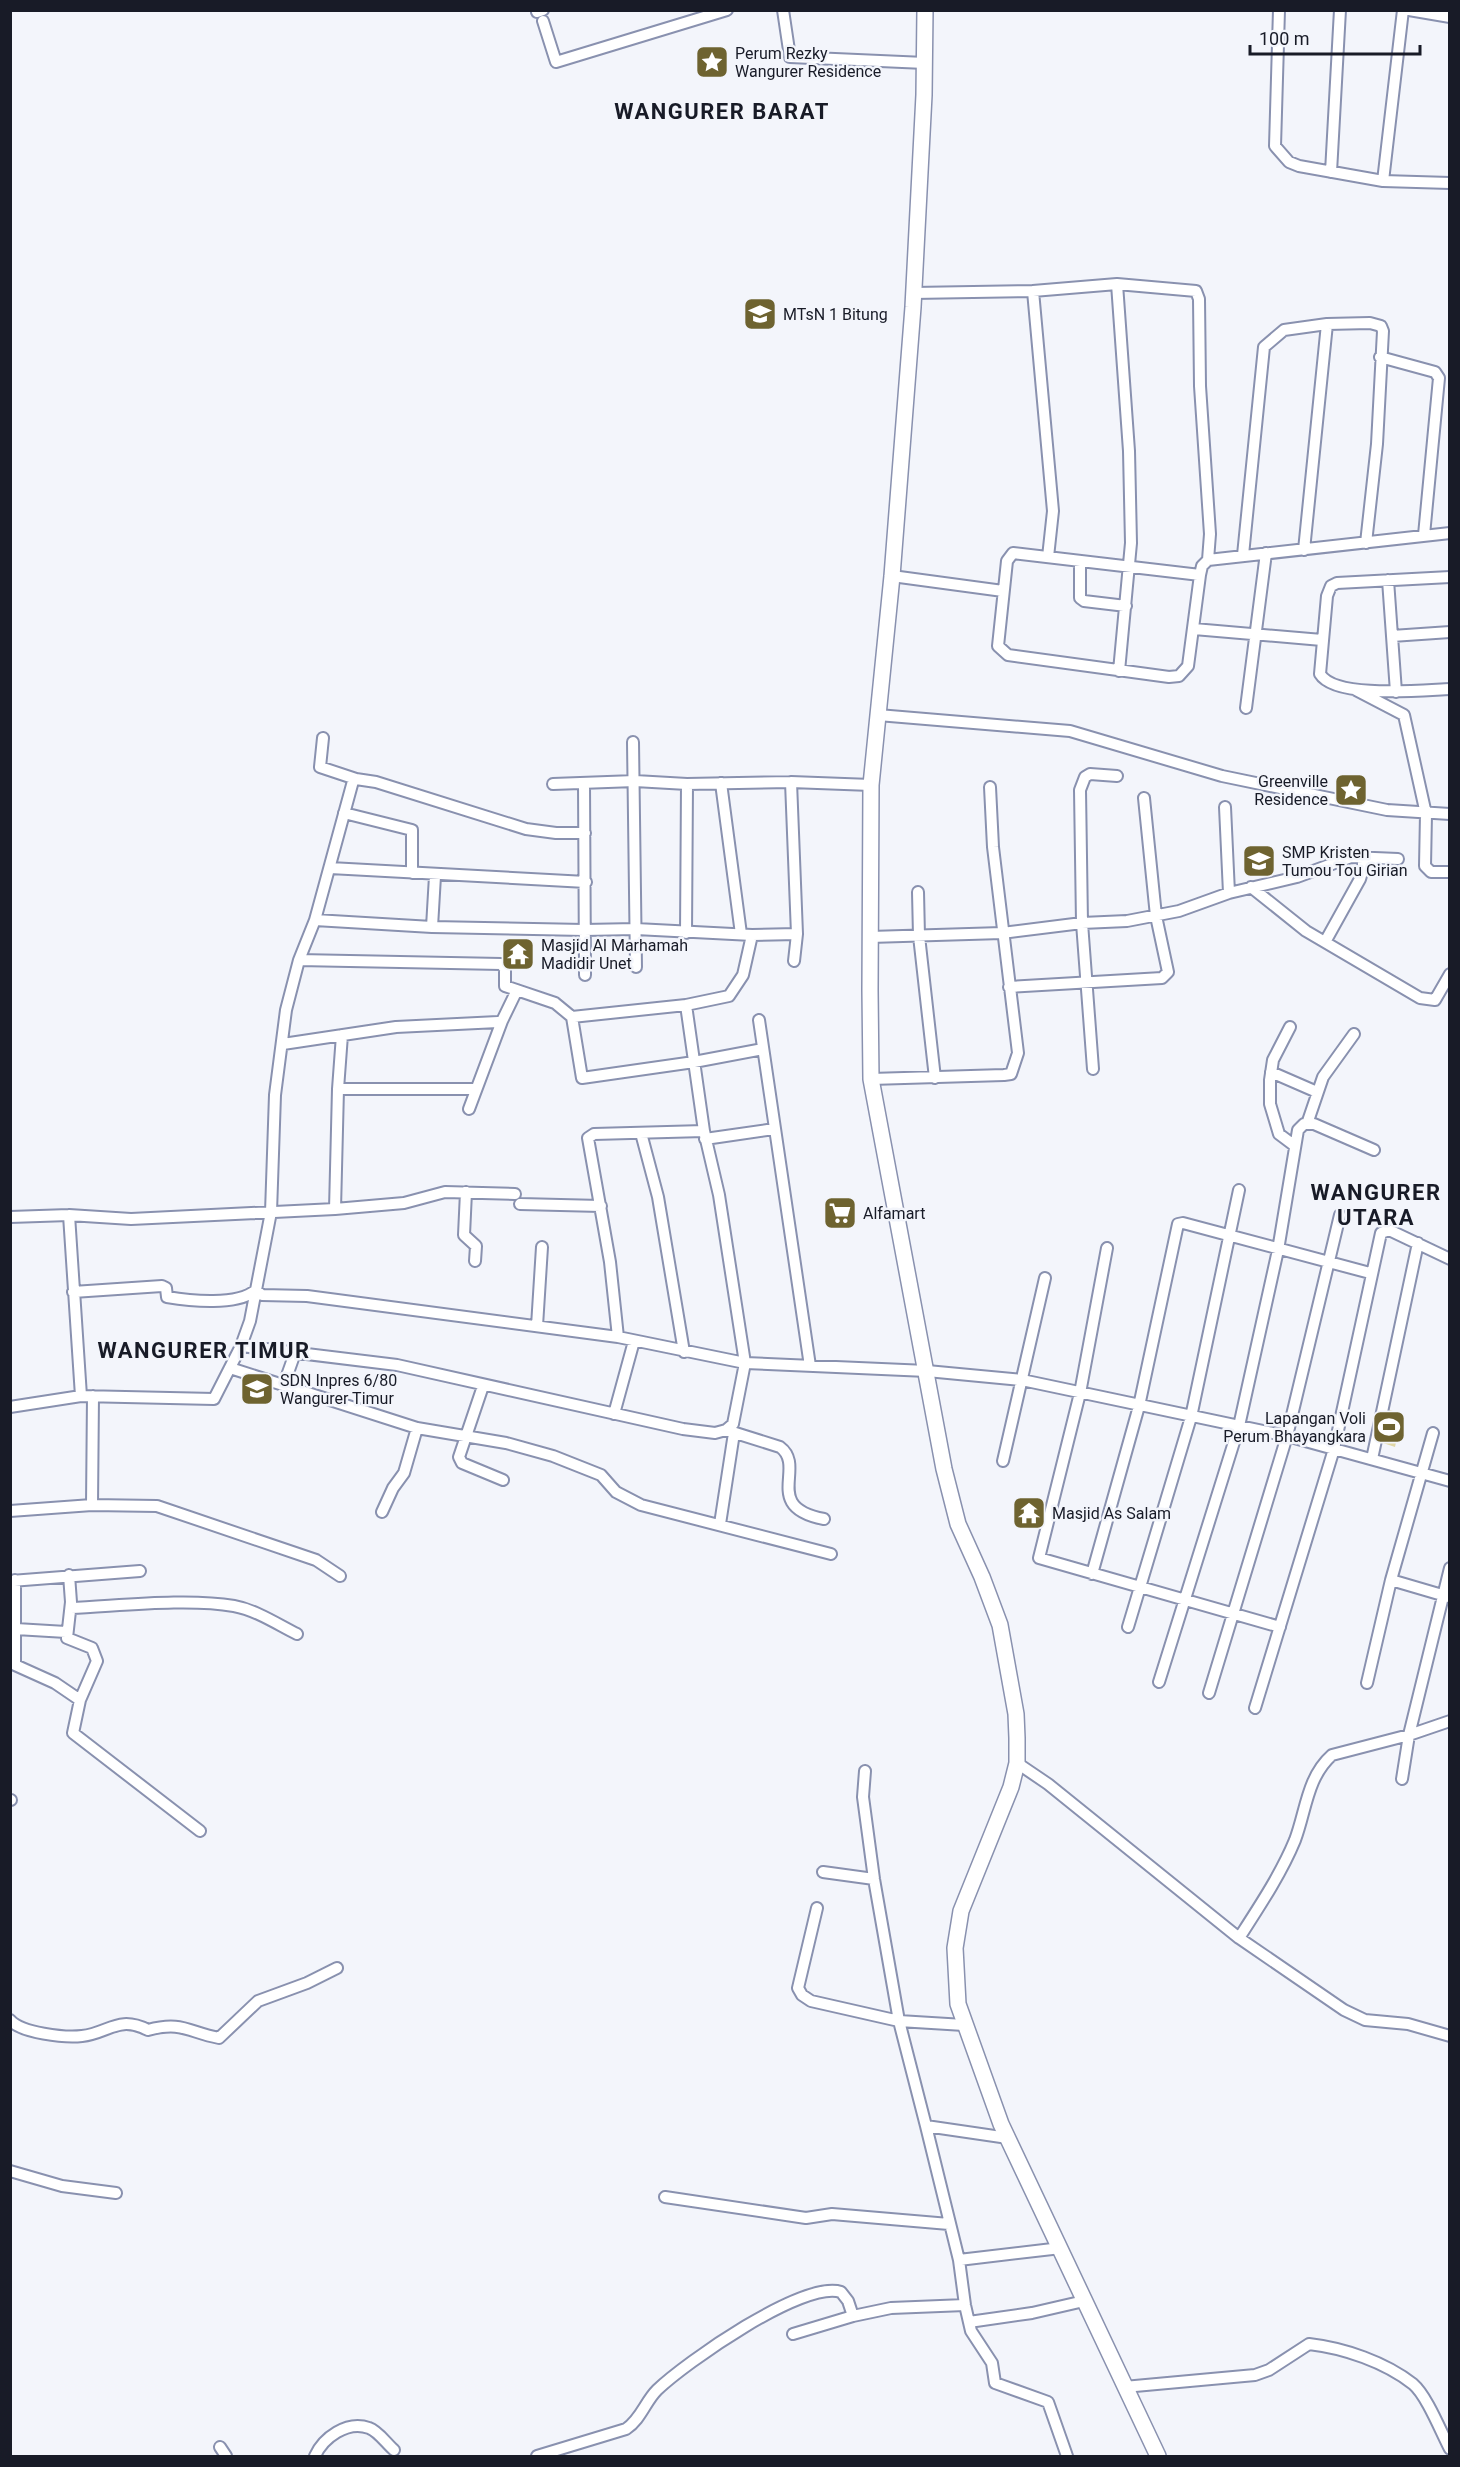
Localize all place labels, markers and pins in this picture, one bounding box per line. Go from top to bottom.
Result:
place icon: Perum Rezky Wangurer Residence [694,44,730,80]
place label: Perum Rezky Wangurer Residence [735,44,881,81]
school or university icon: MTsN 1 Bitung [742,296,778,332]
place label: MTsN 1 Bitung [783,305,888,324]
place label: Greenville Residence [1254,772,1328,809]
place icon: Greenville Residence [1333,772,1369,808]
school or university icon: SMP Kristen Tumou Tou Girian [1241,843,1277,879]
place label: SMP Kristen Tumou Tou Girian [1282,843,1408,880]
temple icon: Masjid Al Marhamah Madidir Unet [500,936,536,972]
place label: Masjid Al Marhamah Madidir Unet [541,936,688,973]
supermarket icon: Alfamart [822,1195,858,1231]
place label: Alfamart [863,1204,925,1223]
school or university icon: SDN Inpres 6/80 Wangurer Timur [239,1371,275,1407]
place label: SDN Inpres 6/80 Wangurer Timur [280,1371,397,1408]
place label: Lapangan Voli Perum Bhayangkara [1223,1409,1366,1446]
sports icon: Lapangan Voli Perum Bhayangkara [1371,1409,1407,1445]
temple icon: Masjid As Salam [1011,1495,1047,1531]
place label: Masjid As Salam [1052,1504,1171,1523]

